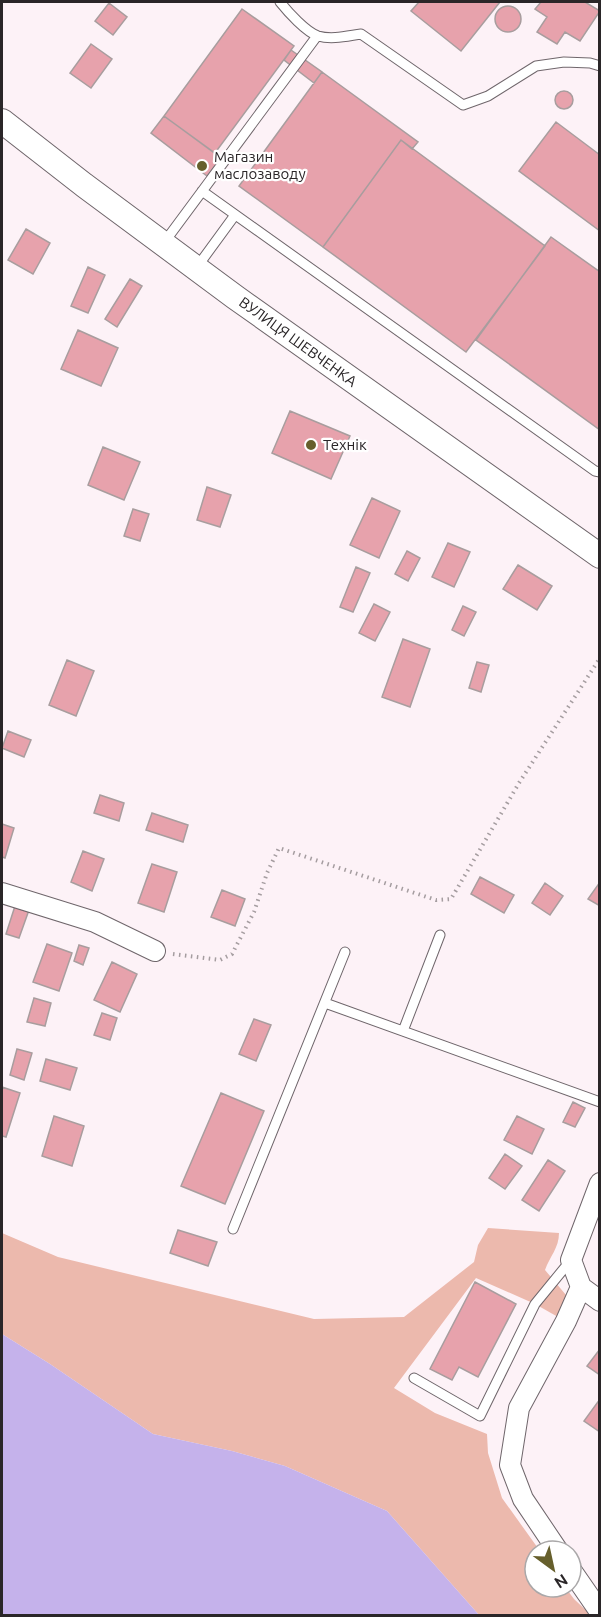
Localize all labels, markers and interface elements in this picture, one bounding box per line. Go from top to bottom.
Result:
place label: Магазин маслозаводу [214,148,306,182]
marker: Магазин маслозаводу [195,159,209,173]
street label: ВУЛИЦЯ ШЕВЧЕНКА [236,293,361,390]
place label: Технік [323,436,367,453]
marker: Технік [304,438,318,452]
north arrow [523,1539,583,1599]
text: N [551,1571,571,1592]

